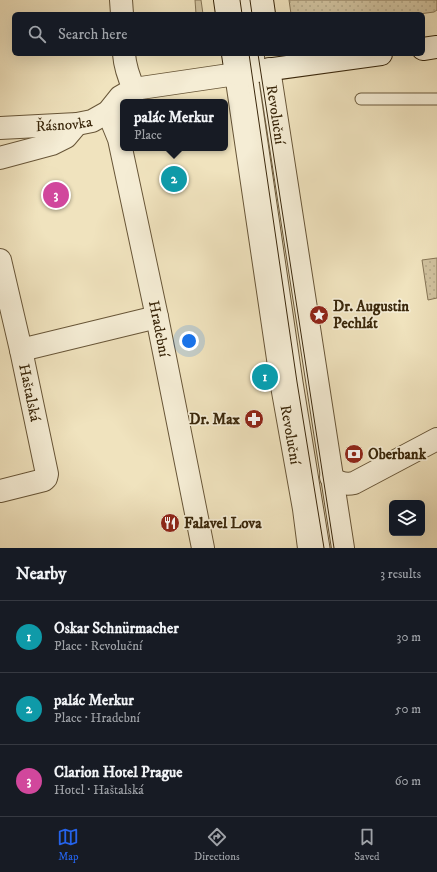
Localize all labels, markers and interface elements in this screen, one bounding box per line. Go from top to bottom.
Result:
search box [12,12,425,56]
icon: search [26,23,48,45]
text: Search here [58,25,127,44]
street label: Revoluční [262,84,290,147]
popup [120,99,228,151]
text: palác Merkur [134,108,214,127]
street label: Řásnovka [35,112,94,136]
text: Place [134,127,162,143]
pin: 2 [161,164,187,194]
pin: 3 [43,180,69,210]
place label: Dr. Augustin Pechlát [333,297,409,333]
street label: Hradební [144,299,174,360]
place icon: Dr. Augustin Pechlát [308,304,330,326]
your location [179,331,199,351]
street label: Haštalská [14,362,45,424]
pin: 1 [252,362,278,392]
street label: Revoluční [276,404,305,467]
pharmacy icon: Dr. Max [243,408,265,430]
place label: Dr. Max [189,410,241,429]
bank icon: Oberbank [343,443,365,465]
place label: Oberbank [368,445,427,464]
map controls [389,500,425,536]
button: layers [389,500,425,536]
restaurant icon: Falavel Lova [159,512,181,534]
place label: Falavel Lova [184,514,262,533]
text: Nearby [16,563,66,585]
text: 3 results [380,566,421,582]
text: Oskar Schnürmacher [54,619,179,638]
text: 1 [27,629,31,645]
text: 30 m [397,629,421,645]
text: Place · Revoluční [54,638,142,654]
text: palác Merkur [54,691,134,710]
text: 2 [26,701,32,717]
text: 50 m [395,701,421,717]
text: Place · Hradební [54,710,140,726]
text: Clarion Hotel Prague [54,763,182,782]
text: 3 [27,773,31,789]
text: 60 m [395,773,421,789]
text: Hotel · Haštalská [54,782,144,798]
tab: Map [57,826,79,864]
tab: Directions [194,826,240,864]
tab: Saved [354,826,380,864]

